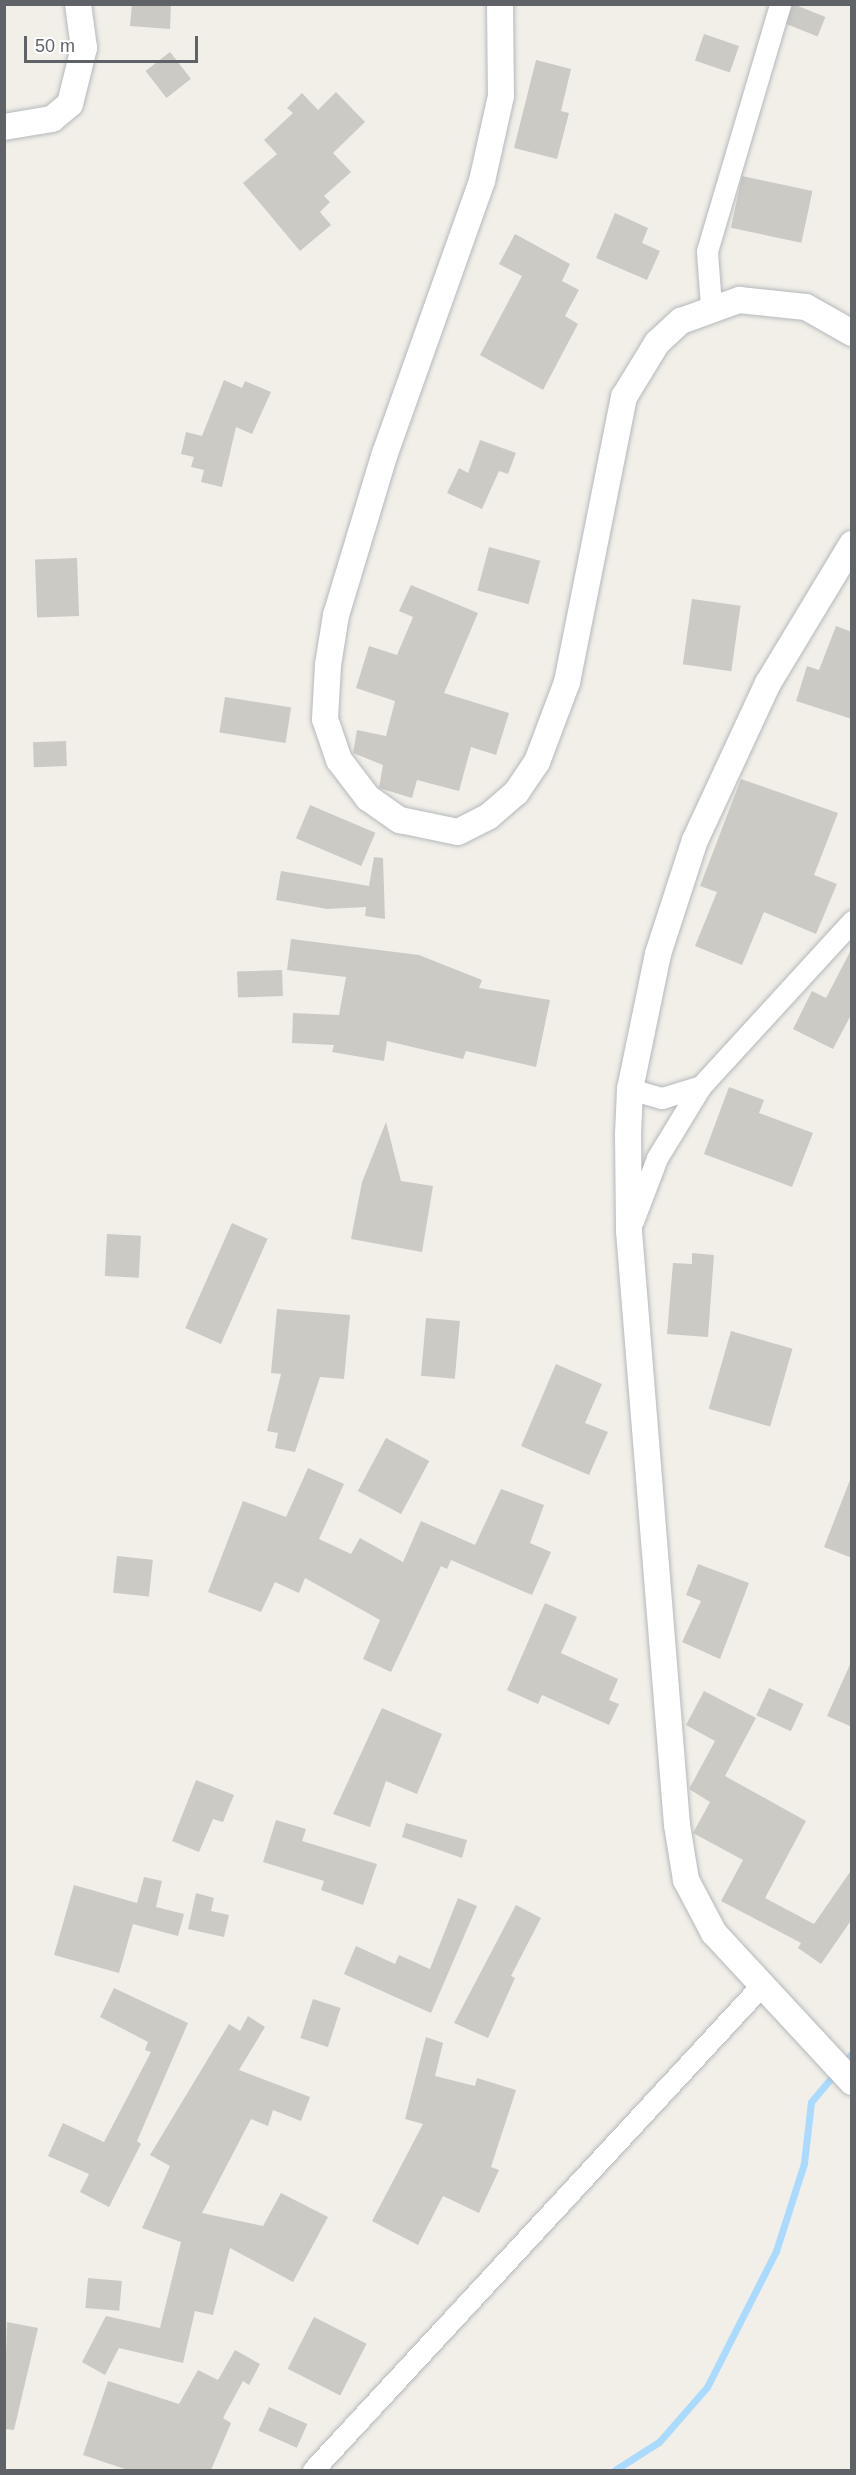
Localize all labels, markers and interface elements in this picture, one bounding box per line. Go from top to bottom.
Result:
scale bar [27,24,201,62]
text: 50 m [35,36,75,56]

